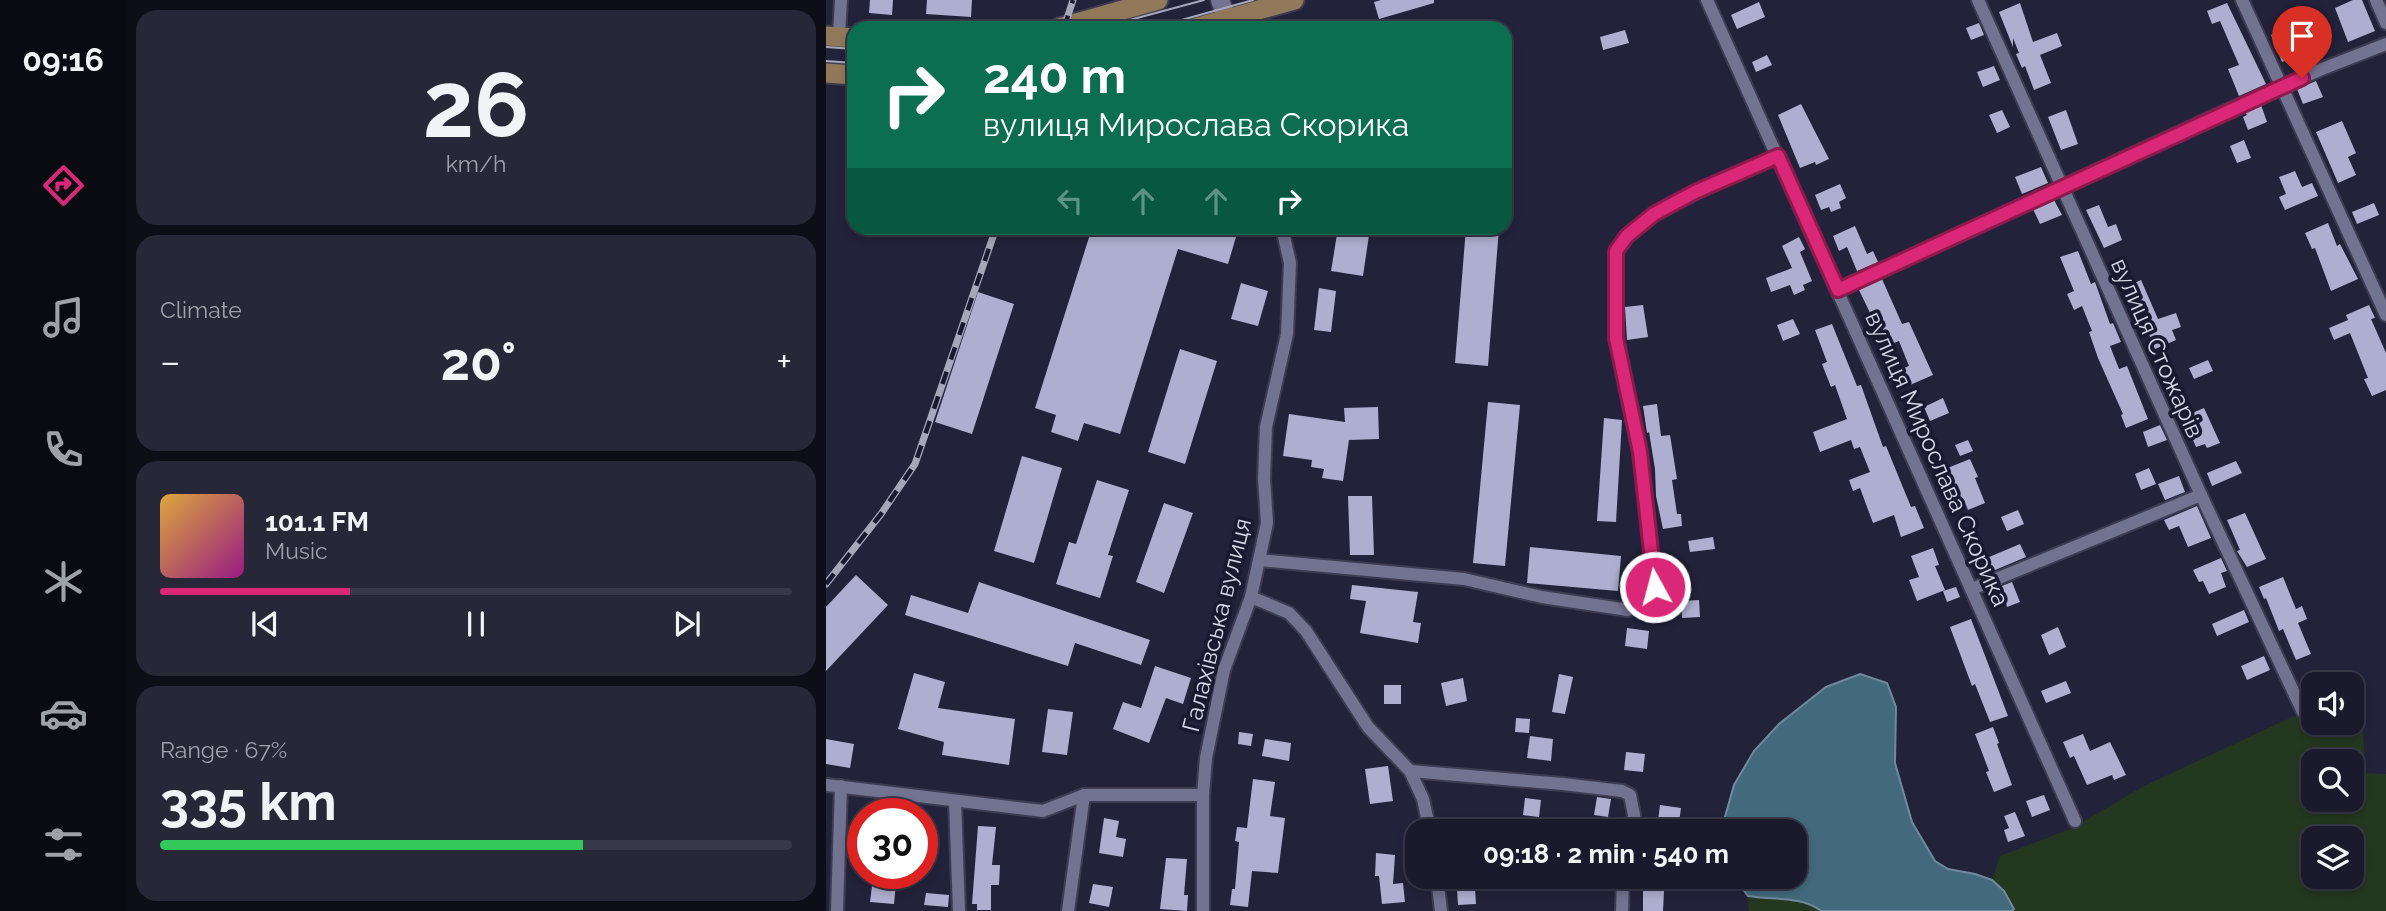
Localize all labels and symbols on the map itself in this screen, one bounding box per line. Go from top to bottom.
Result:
pin [2272,6,2332,78]
street label: вулиця Стожарів [2105,254,2210,442]
street label: вулиця Мирослава Скорика [1859,307,2016,611]
street label: Галахівська вулиця [1176,515,1257,735]
position arrow [1618,550,1692,624]
speed limit sign: 30 [847,798,938,889]

